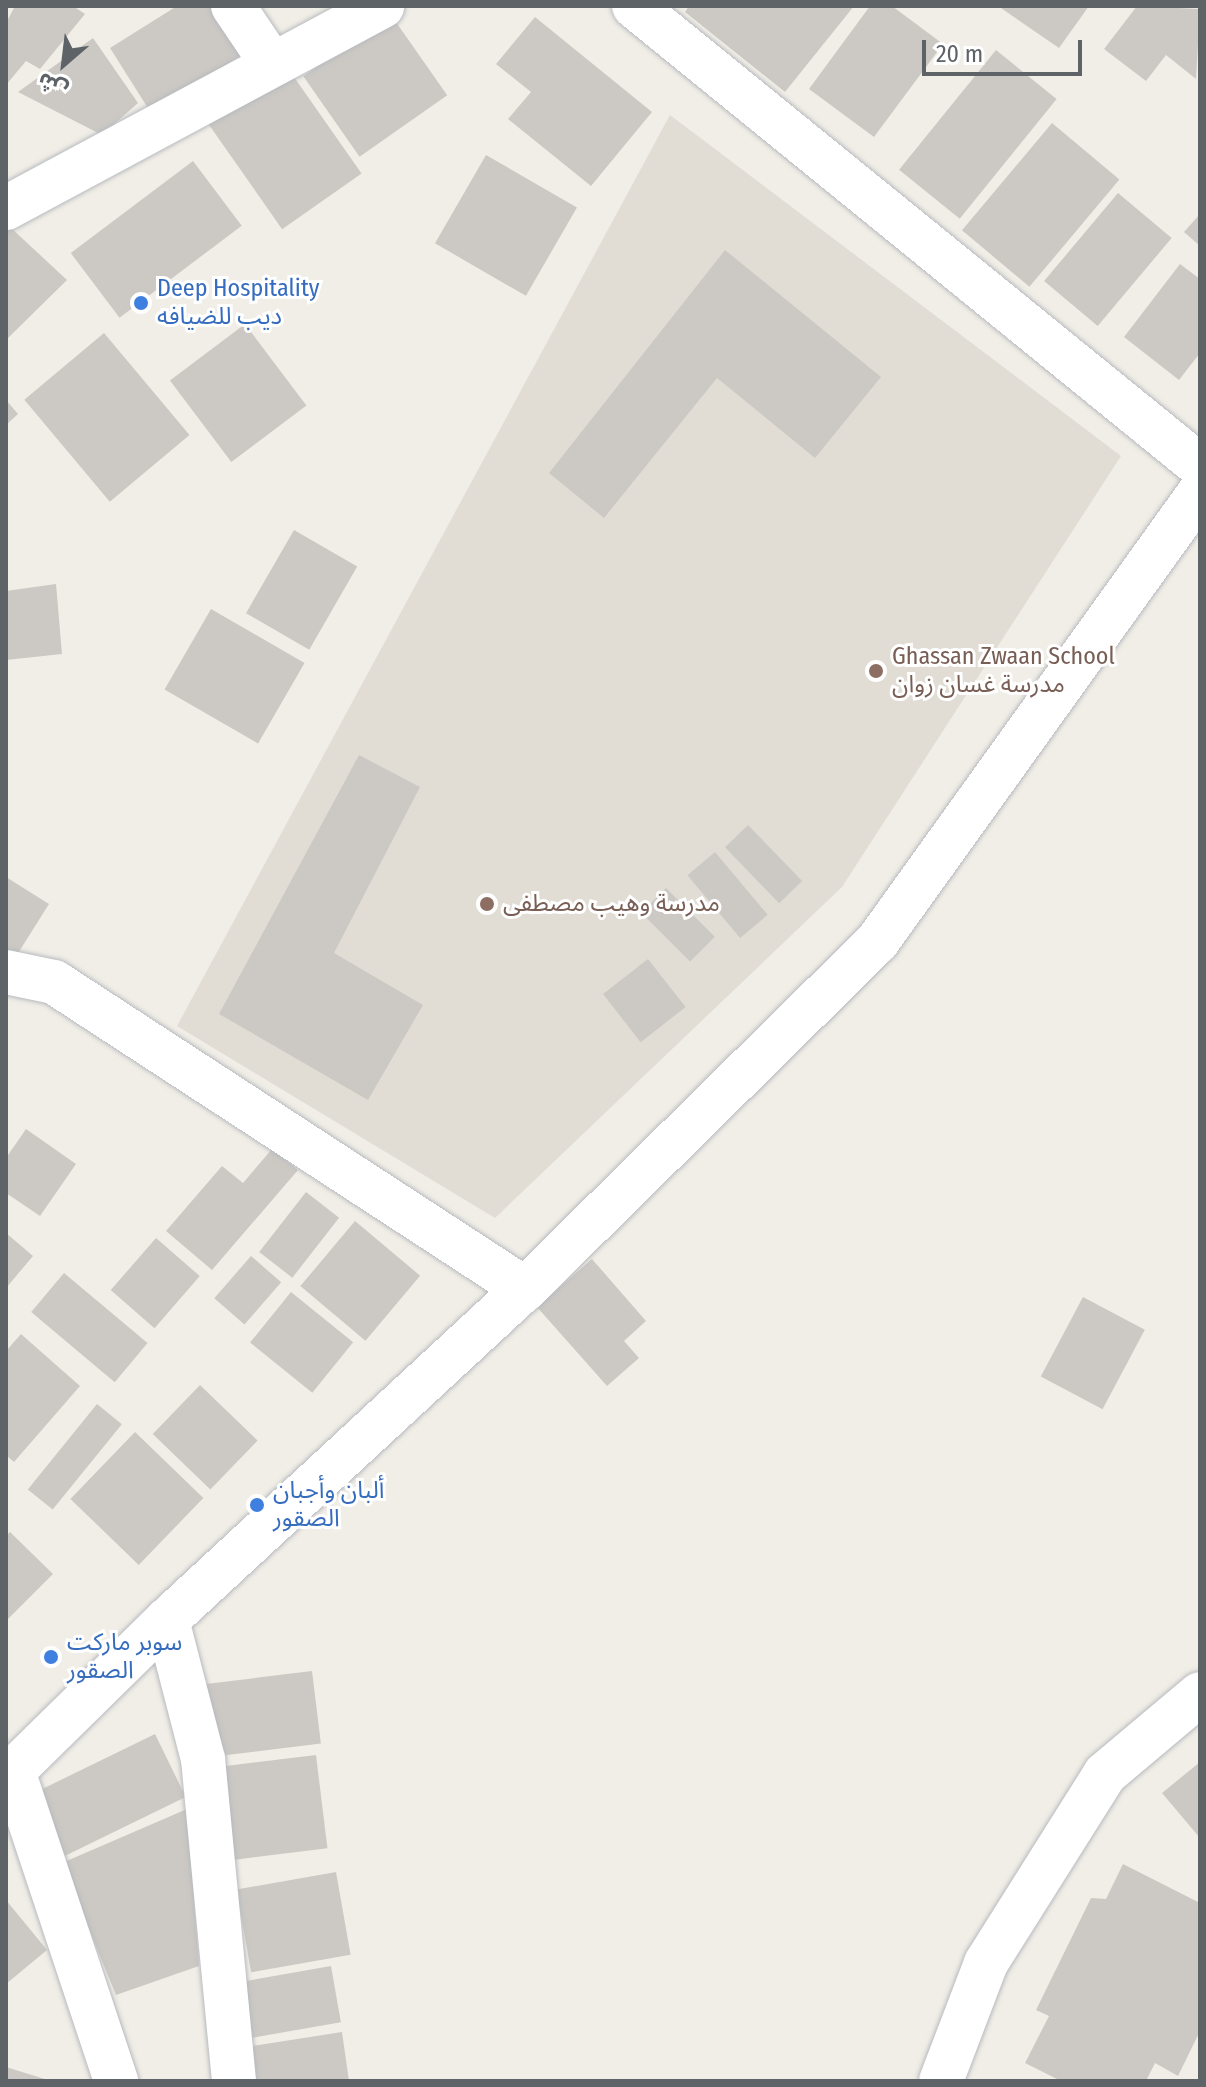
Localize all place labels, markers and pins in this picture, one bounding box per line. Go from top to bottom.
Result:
place label: Deep Hospitality ديب للضيافه [157,275,319,331]
marker: Deep Hospitality ديب للضيافه [132,294,150,312]
place label: Ghassan Zwaan School مدرسة غسان زوان [892,643,1115,699]
marker: Ghassan Zwaan School مدرسة غسان زوان [867,662,885,680]
place label: مدرسة وهيب مصطفى [503,890,720,918]
marker: مدرسة وهيب مصطفى [478,895,496,913]
place label: ألبان وأجبان الصقور [273,1477,384,1533]
marker: ألبان وأجبان الصقور [248,1496,266,1514]
place label: سوبر ماركت الصقور [67,1629,182,1685]
marker: سوبر ماركت الصقور [42,1648,60,1666]

